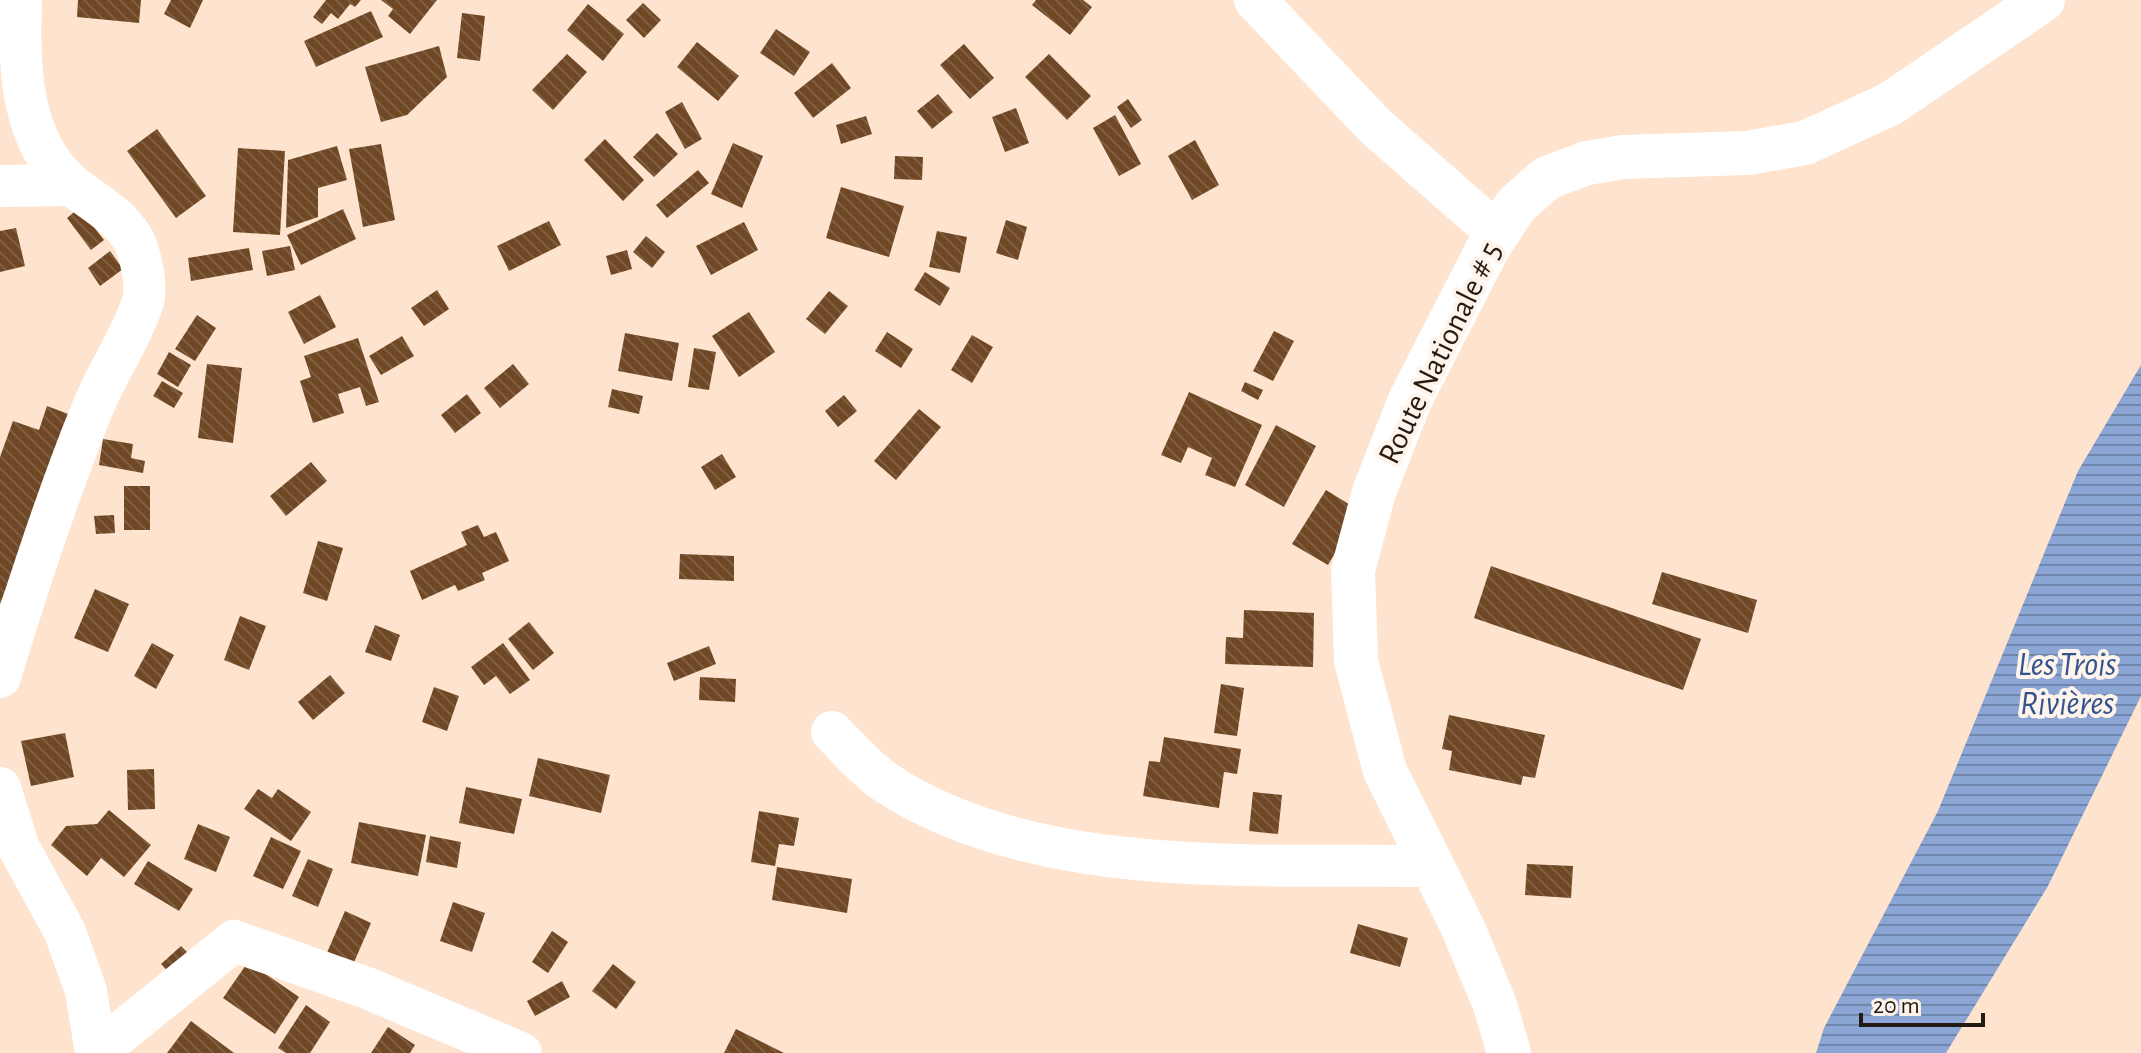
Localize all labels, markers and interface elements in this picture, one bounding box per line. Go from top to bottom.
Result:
street label: Route Nationale # 5 [1373,237,1507,469]
water label: Les Trois Rivières [2018,648,2117,721]
scale bar [1861,977,1983,1027]
text: 20 m [1873,994,1920,1018]

